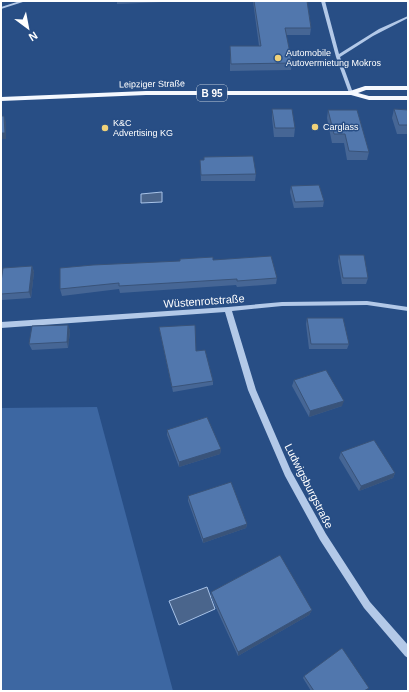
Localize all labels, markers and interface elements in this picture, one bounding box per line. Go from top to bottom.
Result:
north arrow [8,8,48,48]
text: N [27,29,40,44]
place label: Automobile Autovermietung Mokros [286,48,382,68]
marker: Automobile Autovermietung Mokros [273,53,283,63]
street label: Leipziger Straße [119,78,185,90]
road number: B 95 [197,85,227,101]
place label: K&C Advertising KG [113,118,173,138]
marker: Carglass [310,122,320,132]
place label: Carglass [323,122,359,132]
marker: K&C Advertising KG [100,123,110,133]
street label: Wüstenrotstraße [163,292,245,310]
street label: Ludwigsburgstraße [282,442,336,530]

